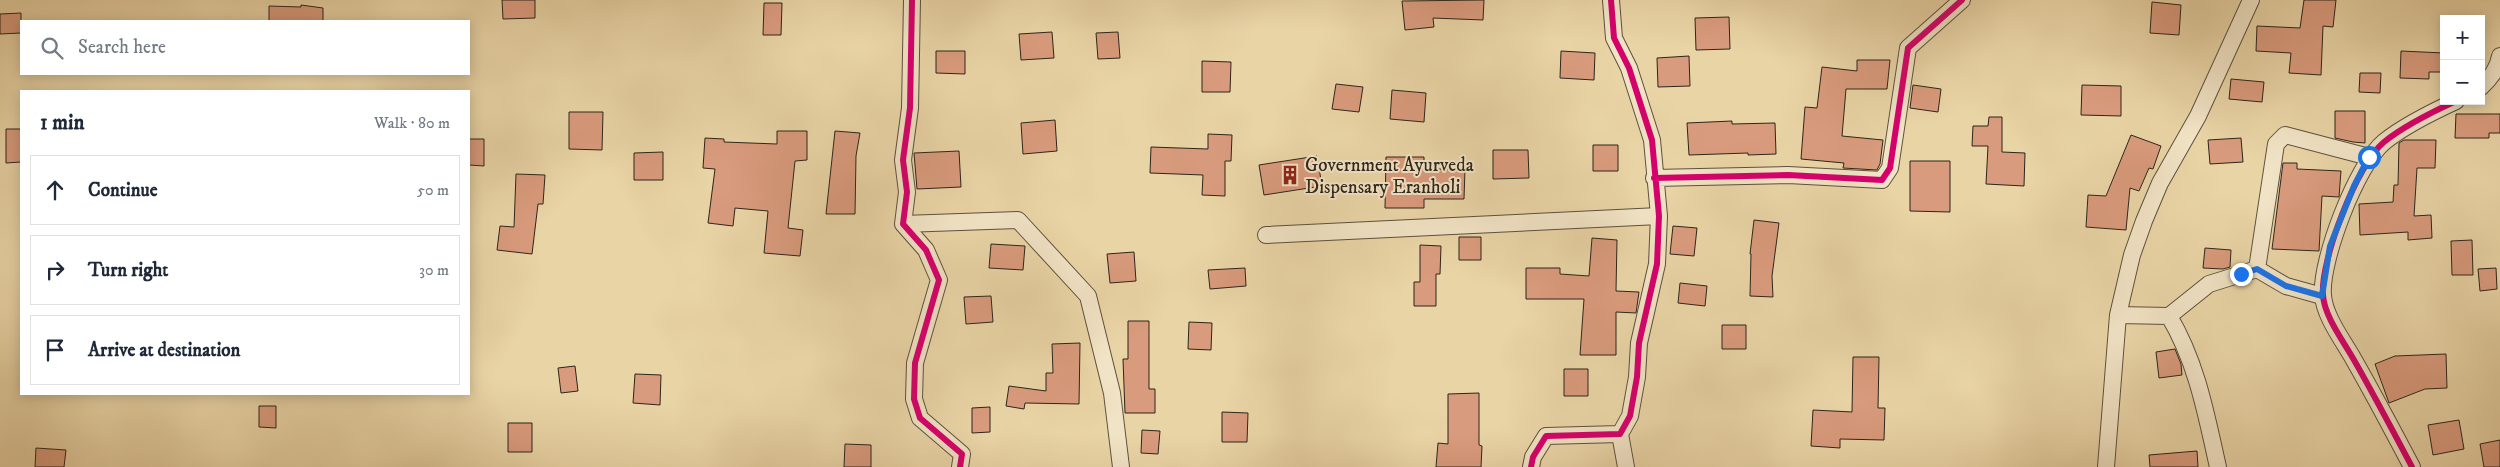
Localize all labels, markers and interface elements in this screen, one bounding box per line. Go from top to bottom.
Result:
map controls [2440,15,2485,105]
button: + [2440,15,2485,60]
search box [20,20,470,75]
icon: search [38,34,66,62]
text: Search here [78,36,166,59]
button: − [2440,60,2485,105]
text: 1 min [40,110,84,136]
text: Walk · 80 m [374,113,450,133]
route start [2358,146,2381,169]
place label: Government Ayurveda Dispensary Eranholi [1305,154,1474,199]
building icon: Government Ayurveda Dispensary Eranholi [1279,164,1301,186]
icon: ahead [41,176,69,204]
text: Continue [88,179,158,202]
text: 50 m [417,180,449,200]
icon: right [41,256,69,284]
text: Turn right [88,259,168,282]
text: 30 m [419,260,449,280]
route end [2230,263,2253,286]
icon: arrive [41,336,69,364]
text: Arrive at destination [88,339,240,362]

